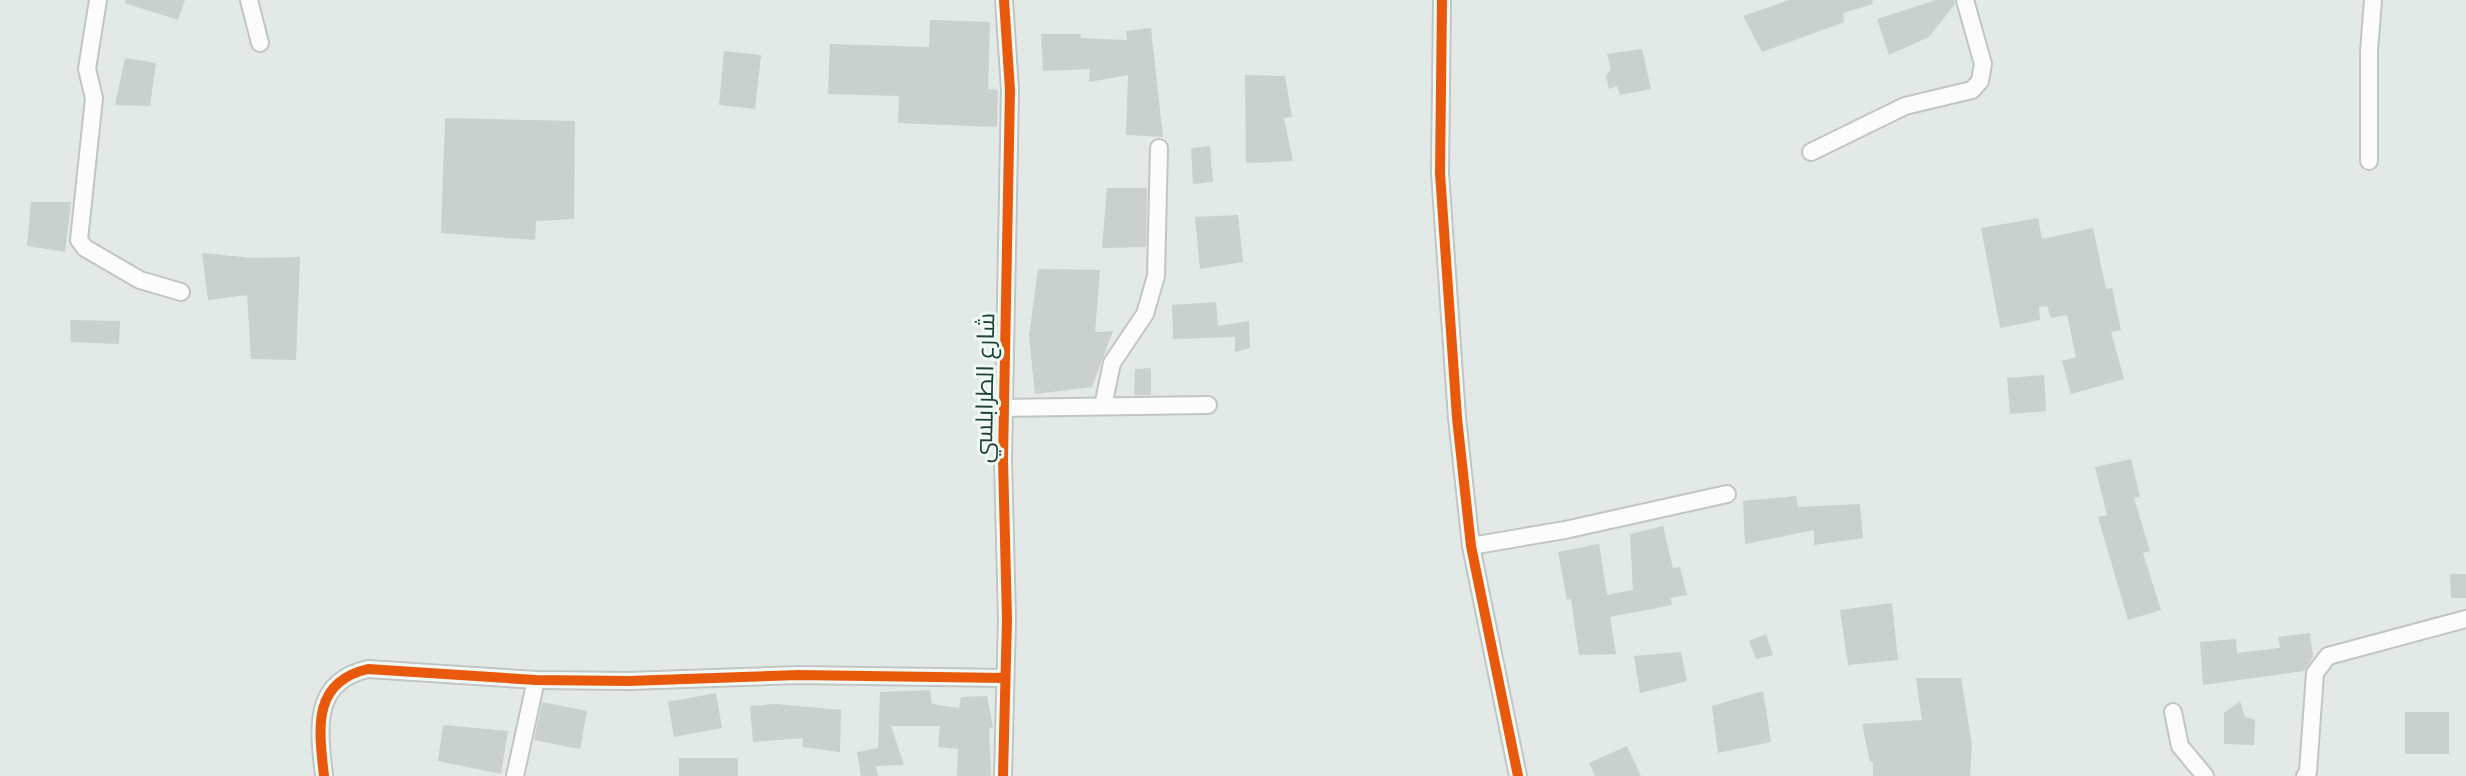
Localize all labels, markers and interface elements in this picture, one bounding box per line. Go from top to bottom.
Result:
street label: شارع الطرابلسي [968,312,1004,464]

